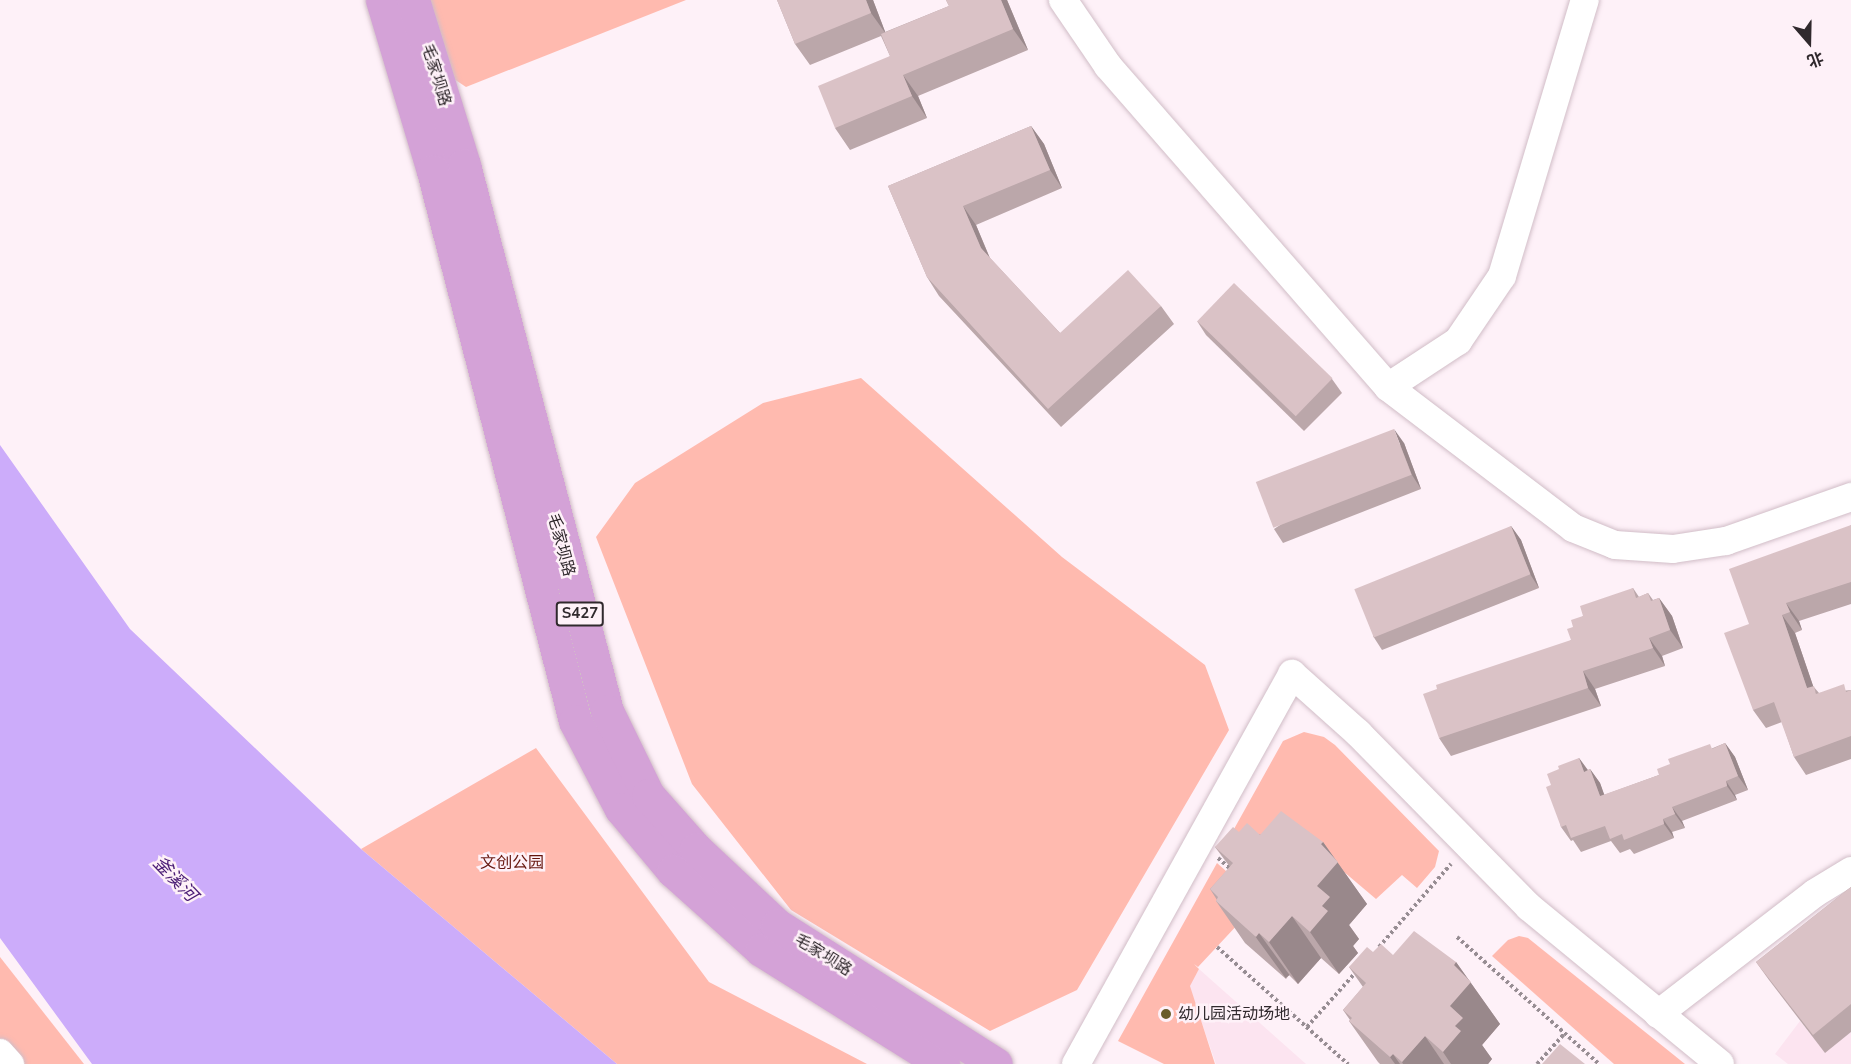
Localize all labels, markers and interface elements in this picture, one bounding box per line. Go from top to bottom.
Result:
north arrow [1779,12,1839,72]
street label: 毛家坝路 [417,42,455,108]
text: 北 [1804,46,1826,72]
street label: 毛家坝路 [543,512,579,578]
road number: S427 [554,602,606,626]
water label: 釜溪河 [148,852,202,906]
park label: 文创公园 [480,853,544,873]
street label: 毛家坝路 [791,930,855,980]
place label: 幼儿园活动场地 [1178,1004,1290,1024]
marker: 幼儿园活动场地 [1159,1007,1173,1021]

